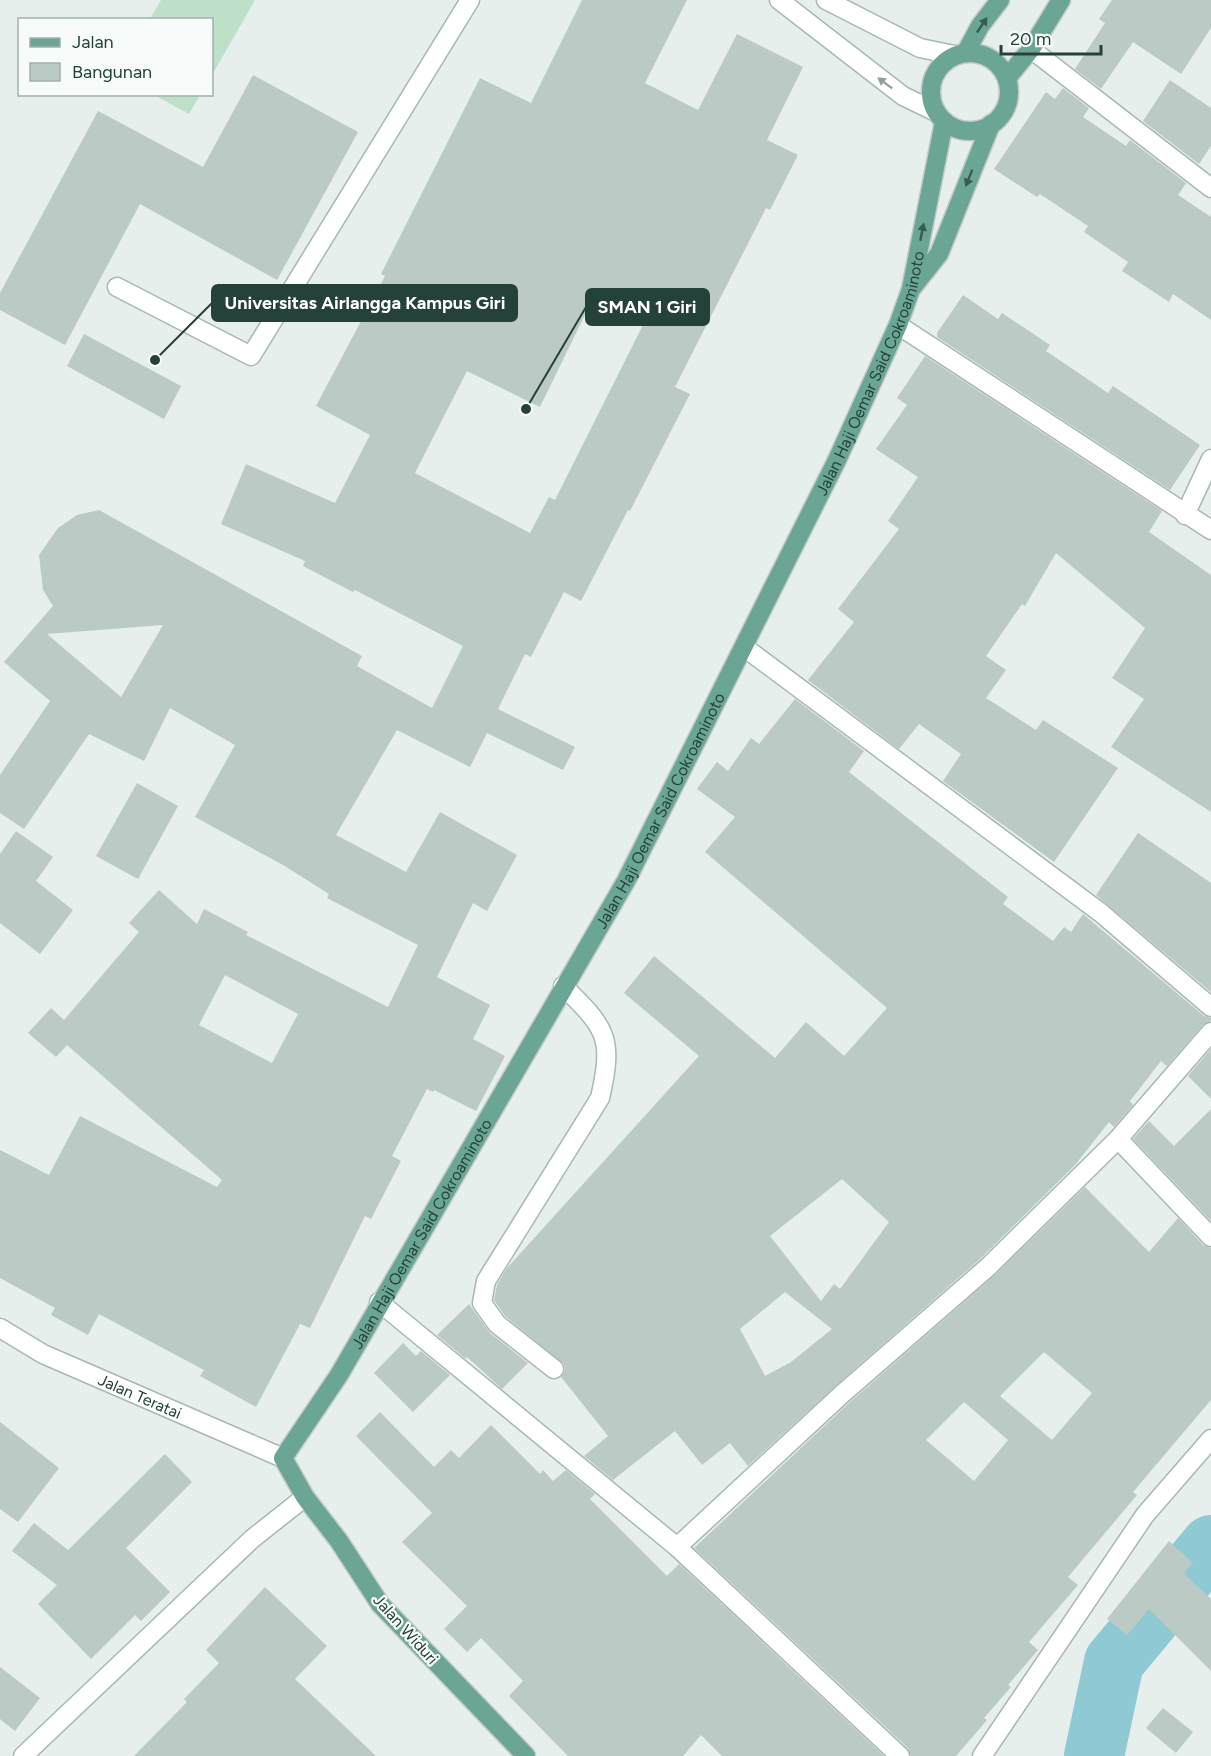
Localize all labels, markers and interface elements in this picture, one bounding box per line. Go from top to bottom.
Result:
one-way arrow [976,17,987,34]
legend [18,18,213,96]
scale bar [1001,18,1102,56]
text: 20 m [1010,28,1051,50]
text: Jalan [72,31,114,53]
text: Bangunan [72,61,152,83]
one-way arrow [878,77,894,89]
one-way arrow [964,169,974,187]
one-way arrow [918,222,927,241]
street label: Jalan Haji Oemar Said Cokroaminoto [812,250,928,499]
callout: Universitas Airlangga Kampus Giri [212,285,517,321]
callout: SMAN 1 Giri [586,289,709,325]
text: Universitas Airlangga Kampus Giri [225,292,505,314]
text: SMAN 1 Giri [598,296,696,318]
street label: Jalan Haji Oemar Said Cokroaminoto [591,689,729,932]
street label: Jalan Haji Oemar Said Cokroaminoto [347,1115,496,1352]
street label: Jalan Teratai [95,1370,184,1423]
street label: Jalan Widuri [369,1590,442,1668]

